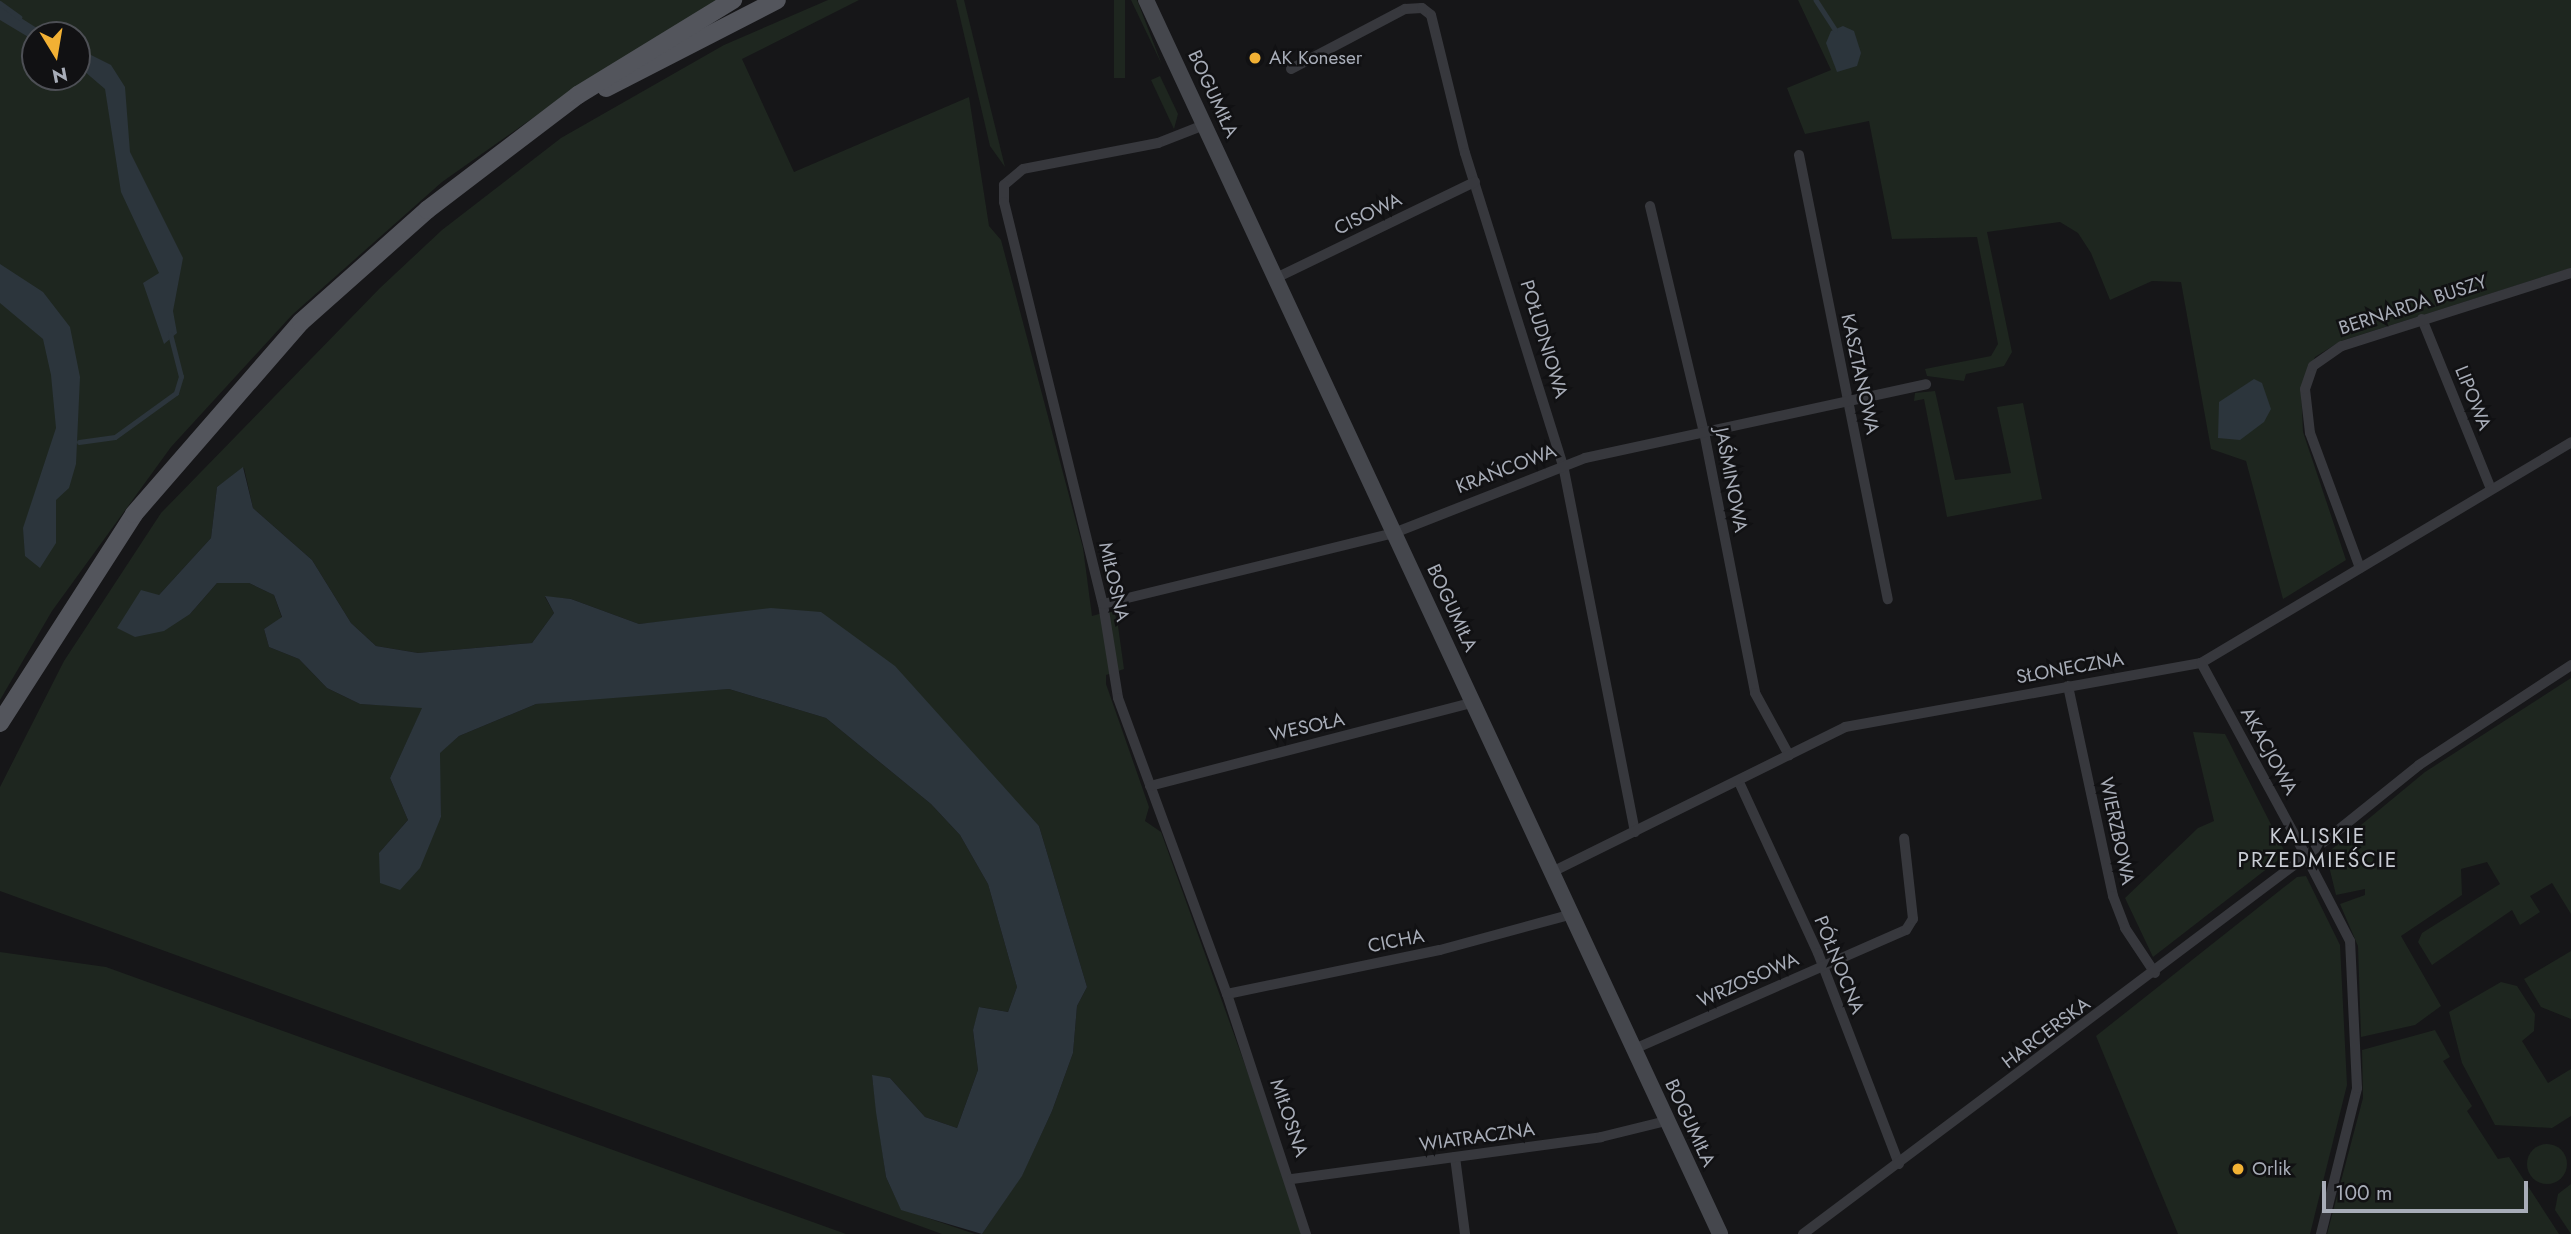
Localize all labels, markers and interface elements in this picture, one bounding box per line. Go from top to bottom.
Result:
north arrow [21,21,91,91]
street label: BOGUMIŁA [1183,47,1243,141]
place label: AK Koneser [1269,47,1362,69]
marker: AK Koneser [1247,50,1263,66]
text: N [50,60,70,90]
street label: CISOWA [1331,188,1405,240]
street label: BERNARDA BUSZY [2336,270,2490,340]
street label: POŁUDNIOWA [1515,277,1573,401]
street label: KASZTANOWA [1836,312,1884,436]
street label: LIPOWA [2450,362,2496,434]
street label: JAŚMINOWA [1710,426,1752,534]
street label: KRAŃCOWA [1453,439,1559,499]
street label: MIŁOSNA [1094,540,1134,624]
street label: BOGUMIŁA [1422,561,1482,655]
street label: SŁONECZNA [2014,647,2126,689]
street label: AKACJOWA [2236,703,2302,799]
street label: WESOŁA [1267,708,1347,746]
street label: WIERZBOWA [2094,775,2140,887]
district label: KALISKIE PRZEDMIEŚCIE [2239,823,2397,873]
street label: PÓŁNOCNA [1809,913,1869,1017]
street label: CICHA [1366,924,1426,958]
street label: WRZOSOWA [1694,948,1802,1012]
street label: HARCERSKA [1997,992,2095,1074]
street label: MIŁOSNA [1265,1076,1313,1160]
street label: BOGUMIŁA [1660,1076,1720,1170]
street label: WIATRACZNA [1418,1118,1536,1156]
place label: Orlik [2252,1158,2291,1180]
marker: Orlik [2230,1161,2246,1177]
scale bar [2326,1168,2532,1212]
text: 100 m [2335,1178,2392,1208]

